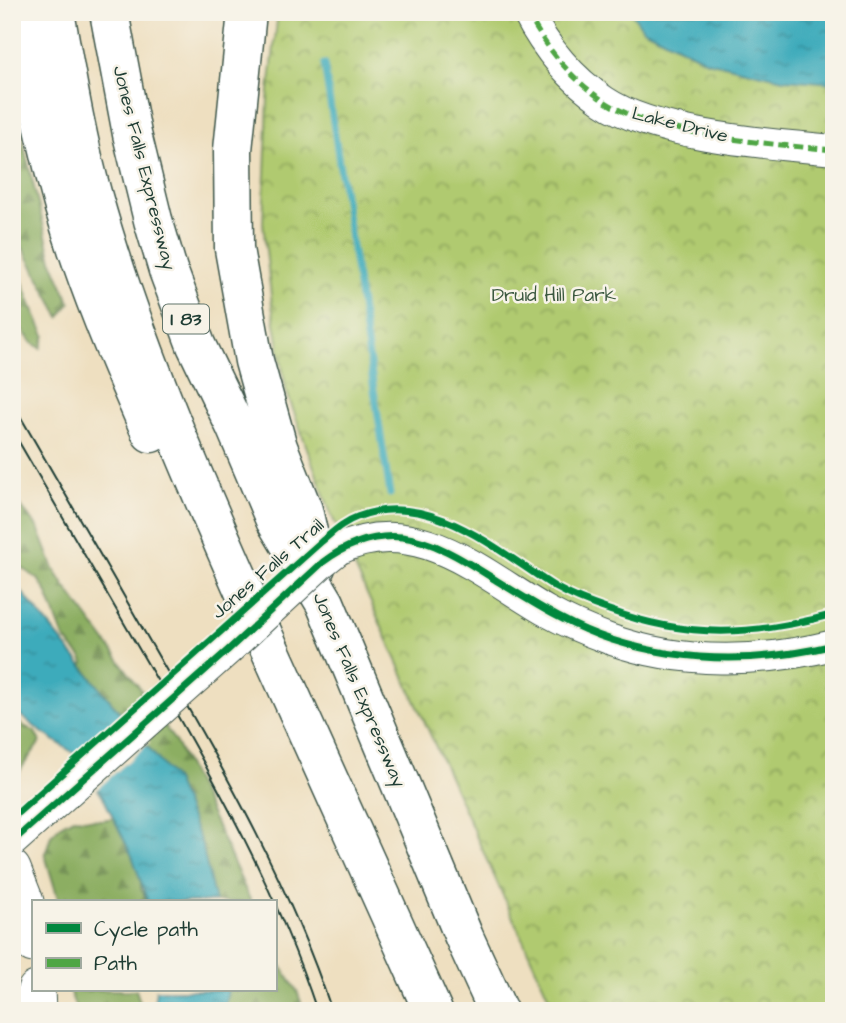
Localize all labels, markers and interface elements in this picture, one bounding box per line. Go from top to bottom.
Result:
street label: Jones Falls Expressway [105,63,183,274]
street label: Lake Drive [629,100,731,150]
park label: Druid Hill Park [492,282,617,309]
road number: I 83 [163,304,209,334]
street label: Jones Falls Trail [206,512,330,626]
street label: Jones Falls Expressway [305,588,413,793]
legend [32,900,276,992]
text: Cycle path [94,915,199,946]
text: Path [94,949,138,978]

